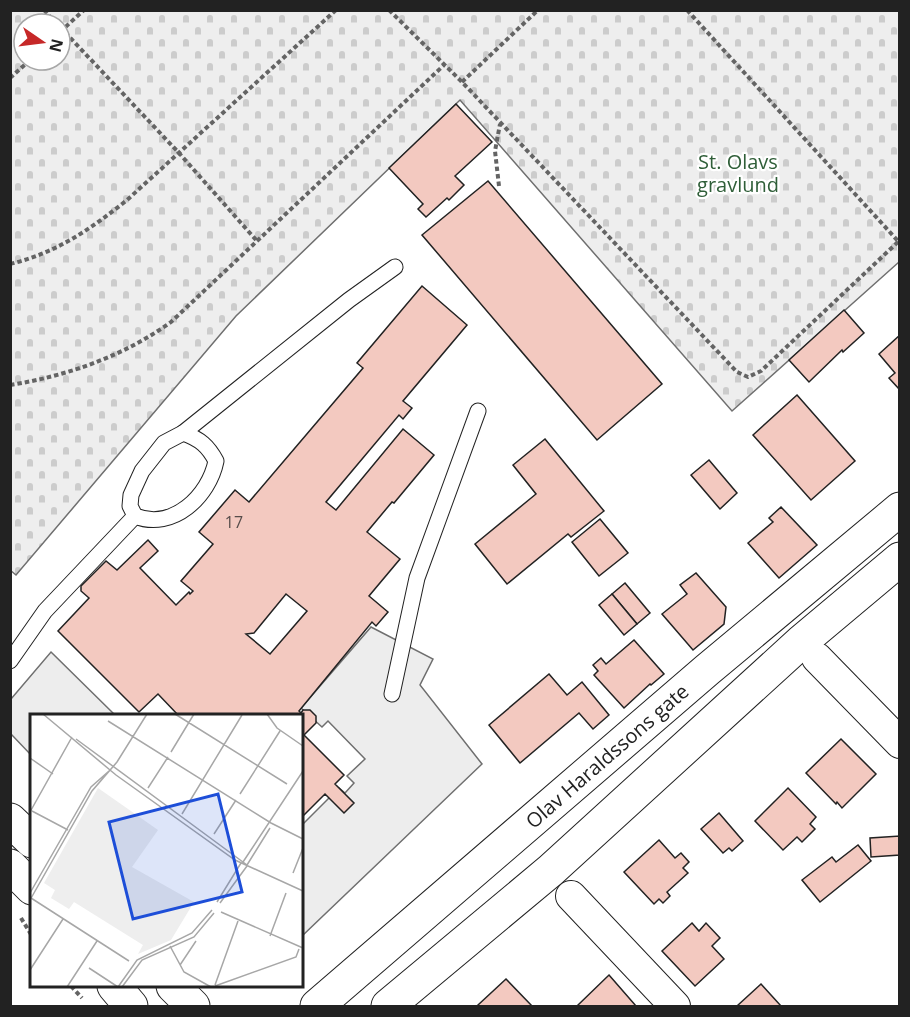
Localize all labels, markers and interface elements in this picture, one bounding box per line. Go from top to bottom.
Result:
north arrow [12,12,72,72]
text: N [44,37,69,55]
park label: St. Olavs gravlund [697,148,779,198]
house number: 17 [225,511,243,533]
street label: Olav Haraldssons gate [520,678,694,834]
inset map [30,714,303,987]

